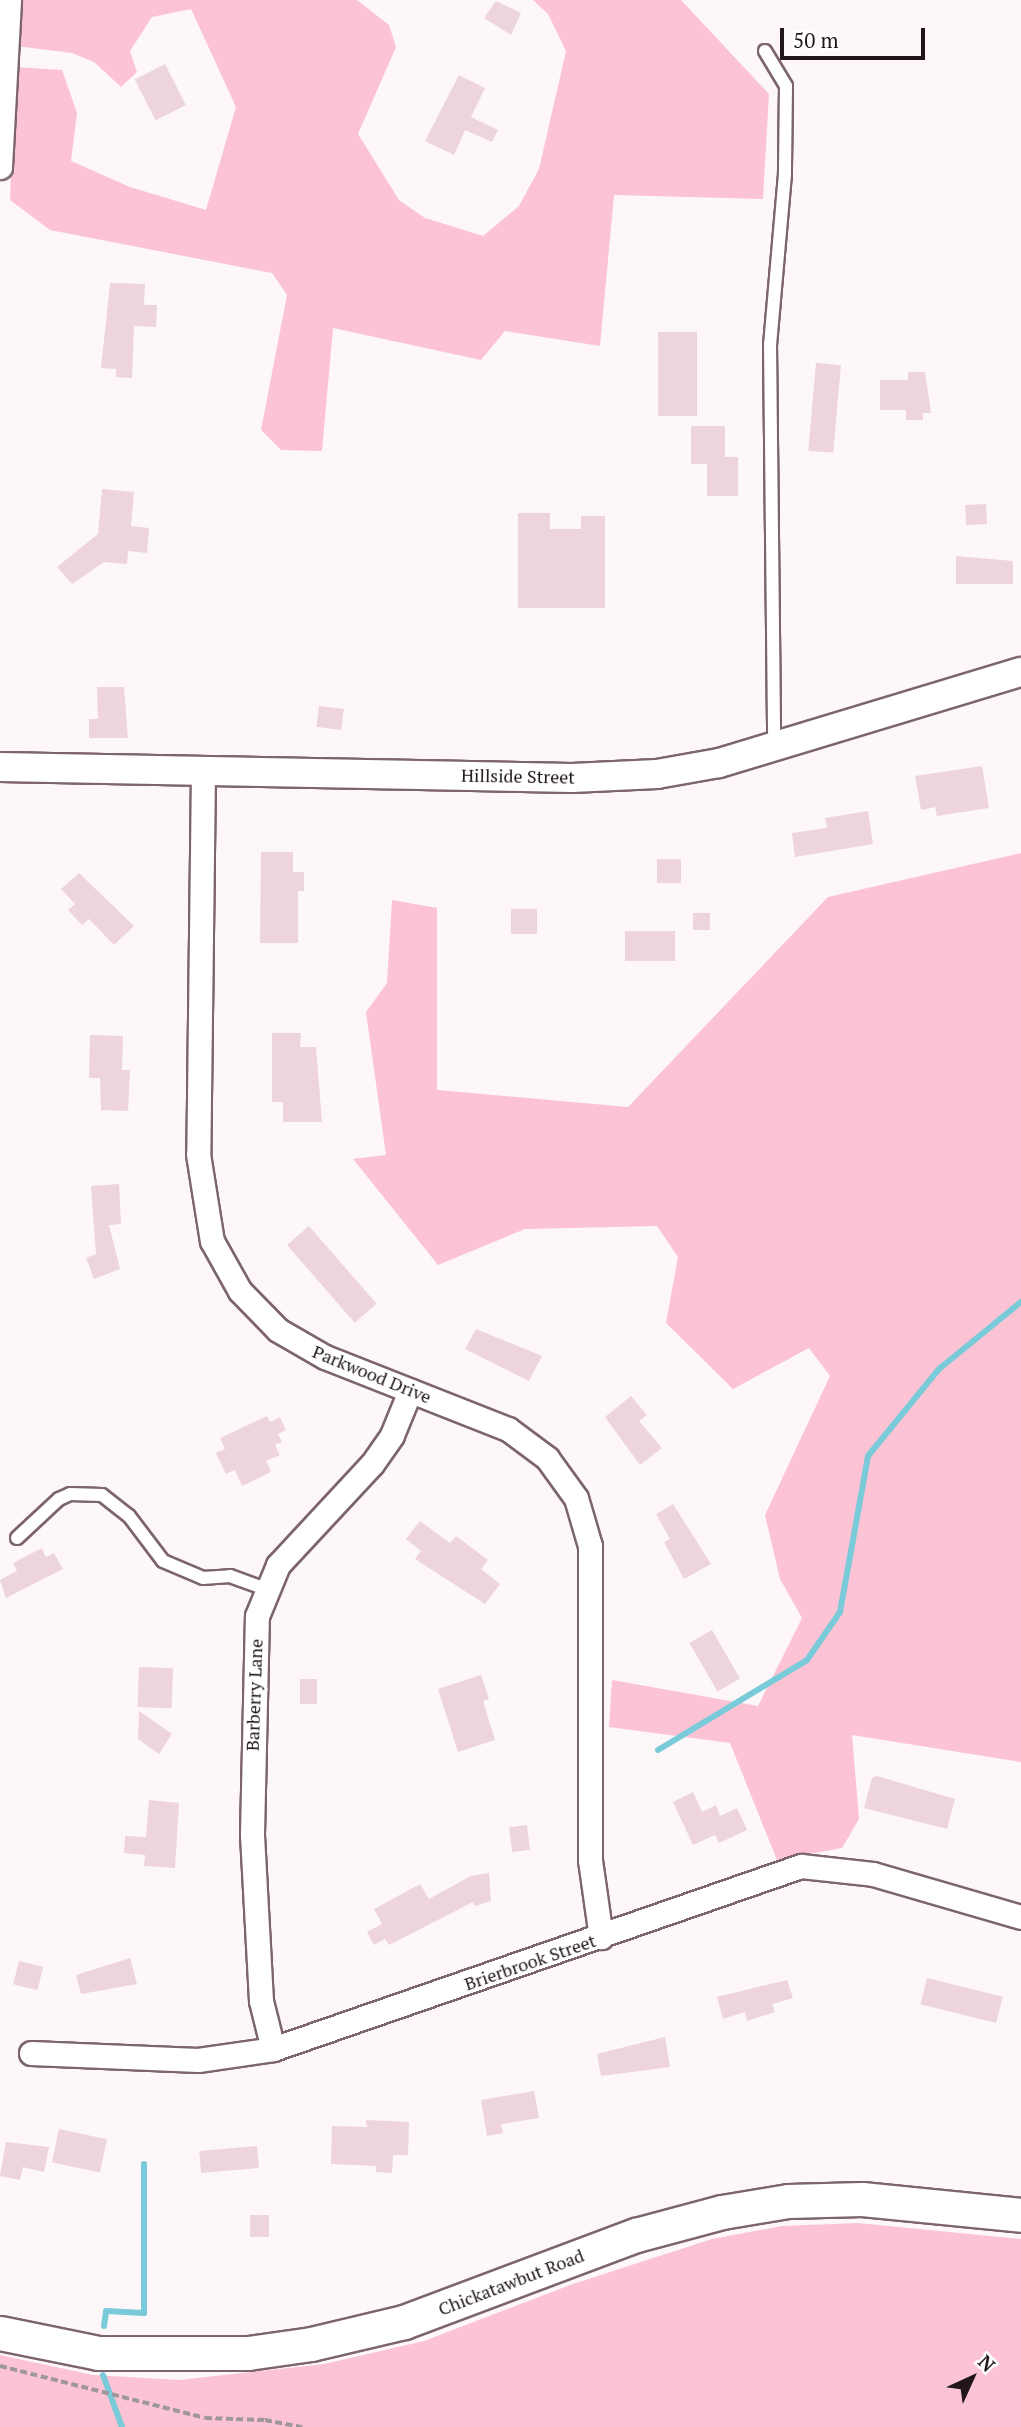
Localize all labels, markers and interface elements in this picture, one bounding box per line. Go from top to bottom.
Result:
scale bar [783,14,928,58]
text: 50 m [793,26,839,54]
street label: Hillside Street [461,764,575,788]
street label: Parkwood Drive [310,1340,434,1408]
street label: Barberry Lane [241,1639,267,1751]
street label: Brierbrook Street [461,1929,599,1995]
street label: Chickatawbut Road [435,2244,587,2320]
north arrow [937,2343,1007,2413]
text: N [973,2349,1001,2377]

